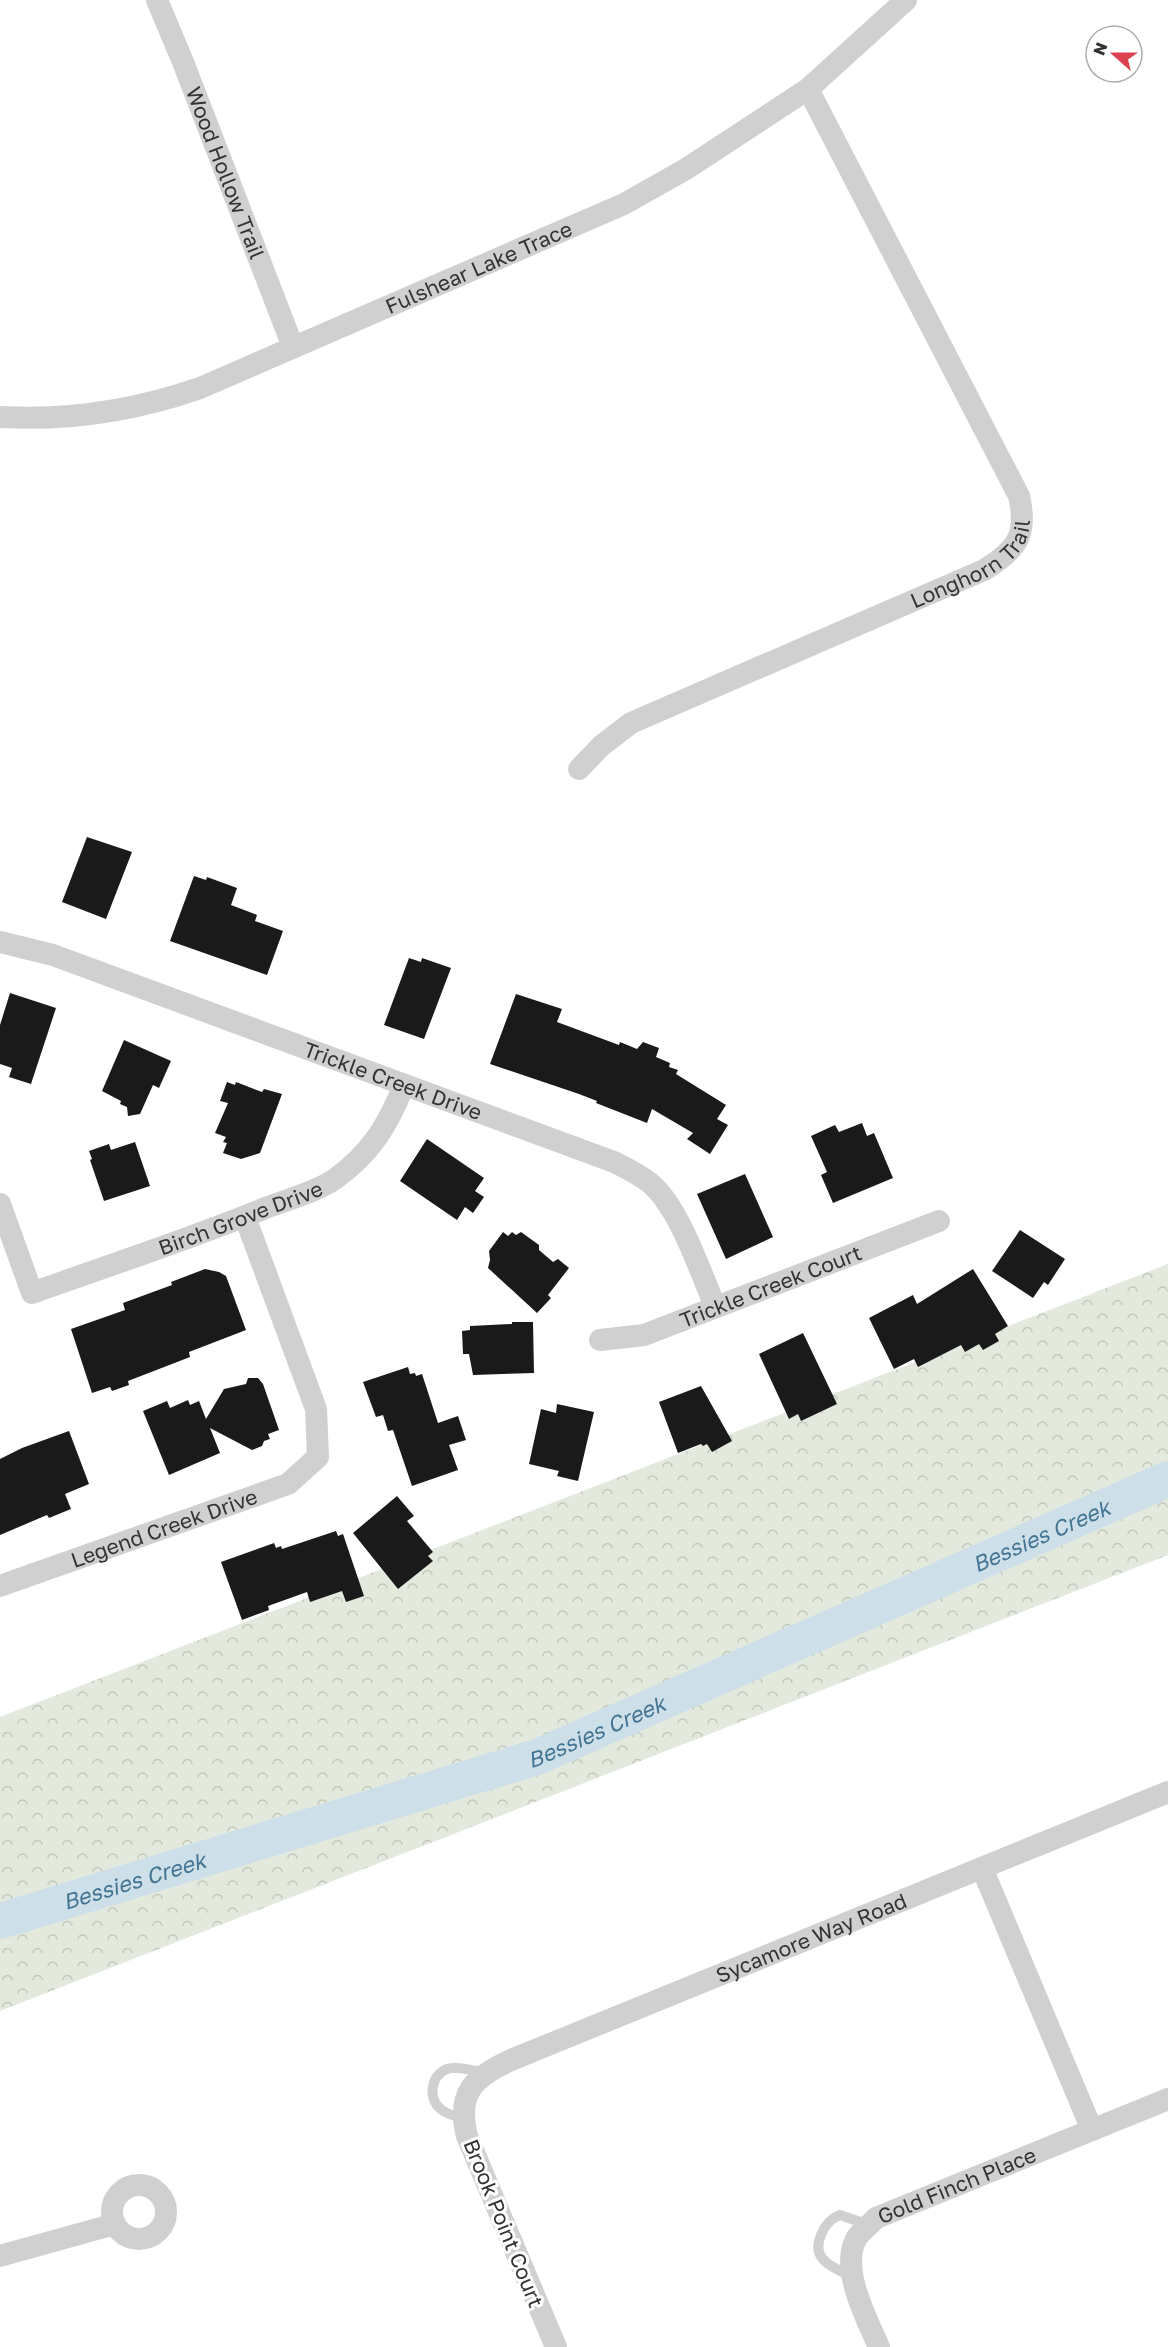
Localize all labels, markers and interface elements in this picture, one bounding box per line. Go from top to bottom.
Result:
north arrow [1084,24,1144,84]
text: N [1088,39,1112,58]
street label: Wood Hollow Trail [181,83,271,263]
street label: Fulshear Lake Trace [381,215,576,319]
street label: Longhorn Trail [906,519,1035,613]
street label: Trickle Creek Drive [300,1036,486,1125]
street label: Birch Grove Drive [155,1175,327,1260]
street label: Trickle Creek Court [676,1239,865,1333]
street label: Legend Creek Drive [67,1483,261,1573]
water label: Bessies Creek [968,1492,1116,1577]
water label: Bessies Creek [524,1688,672,1773]
water label: Bessies Creek [59,1845,211,1915]
street label: Sycamore Way Road [712,1887,910,1988]
street label: Brook Point Court [458,2135,550,2311]
street label: Gold Finch Place [874,2141,1040,2229]

